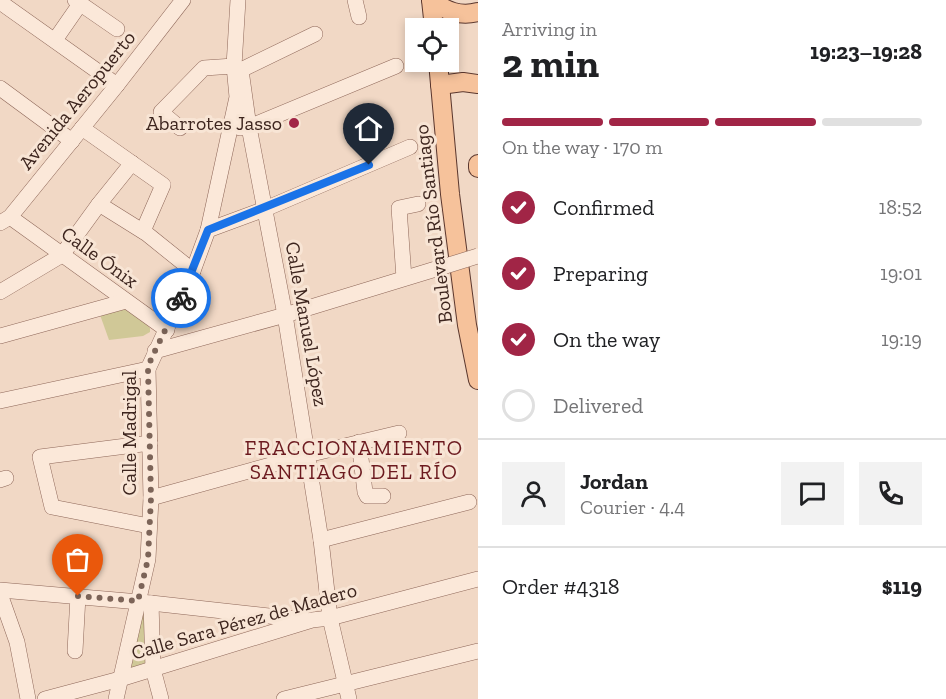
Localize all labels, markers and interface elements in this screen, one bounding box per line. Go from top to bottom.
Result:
text: Arriving in [502,17,597,41]
map controls [405,18,459,72]
button: locate [405,18,459,72]
street label: Avenida Aeropuerto [14,26,140,174]
text: 19:23–19:28 [810,38,922,65]
text: 2 min [502,40,599,87]
pin [343,103,394,165]
place label: Abarrotes Jasso [146,111,282,135]
icon: home [352,112,385,145]
marker: Abarrotes Jasso [287,116,301,130]
street label: Boulevard Río Santiago [409,123,457,325]
text: On the way · 170 m [502,135,663,159]
icon: check [502,191,535,224]
text: Confirmed [553,194,654,221]
text: 18:52 [879,195,922,219]
street label: Calle Ónix [57,221,143,293]
street label: Calle Manuel López [281,240,333,408]
icon: check [502,257,535,290]
text: Preparing [553,260,648,287]
text: 19:01 [880,261,922,285]
courier [151,268,211,328]
icon: bike [165,282,198,315]
icon: check [502,323,535,356]
text: On the way [553,326,660,353]
text: 19:19 [881,327,922,351]
street label: Calle Madrigal [117,370,141,496]
text: Delivered [553,392,643,419]
district label: FRACCIONAMIENTO SANTIAGO DEL RÍO [245,435,463,484]
button: person [502,462,565,525]
button: chat [781,462,844,525]
button: phone [859,462,922,525]
text: Jordan [580,468,648,495]
text: Courier · 4.4 [580,495,685,519]
pin [52,534,103,596]
icon: bag [61,543,94,576]
text: Order #4318 [502,573,620,600]
text: $119 [882,573,922,600]
street label: Calle Sara Pérez de Madero [129,577,359,665]

